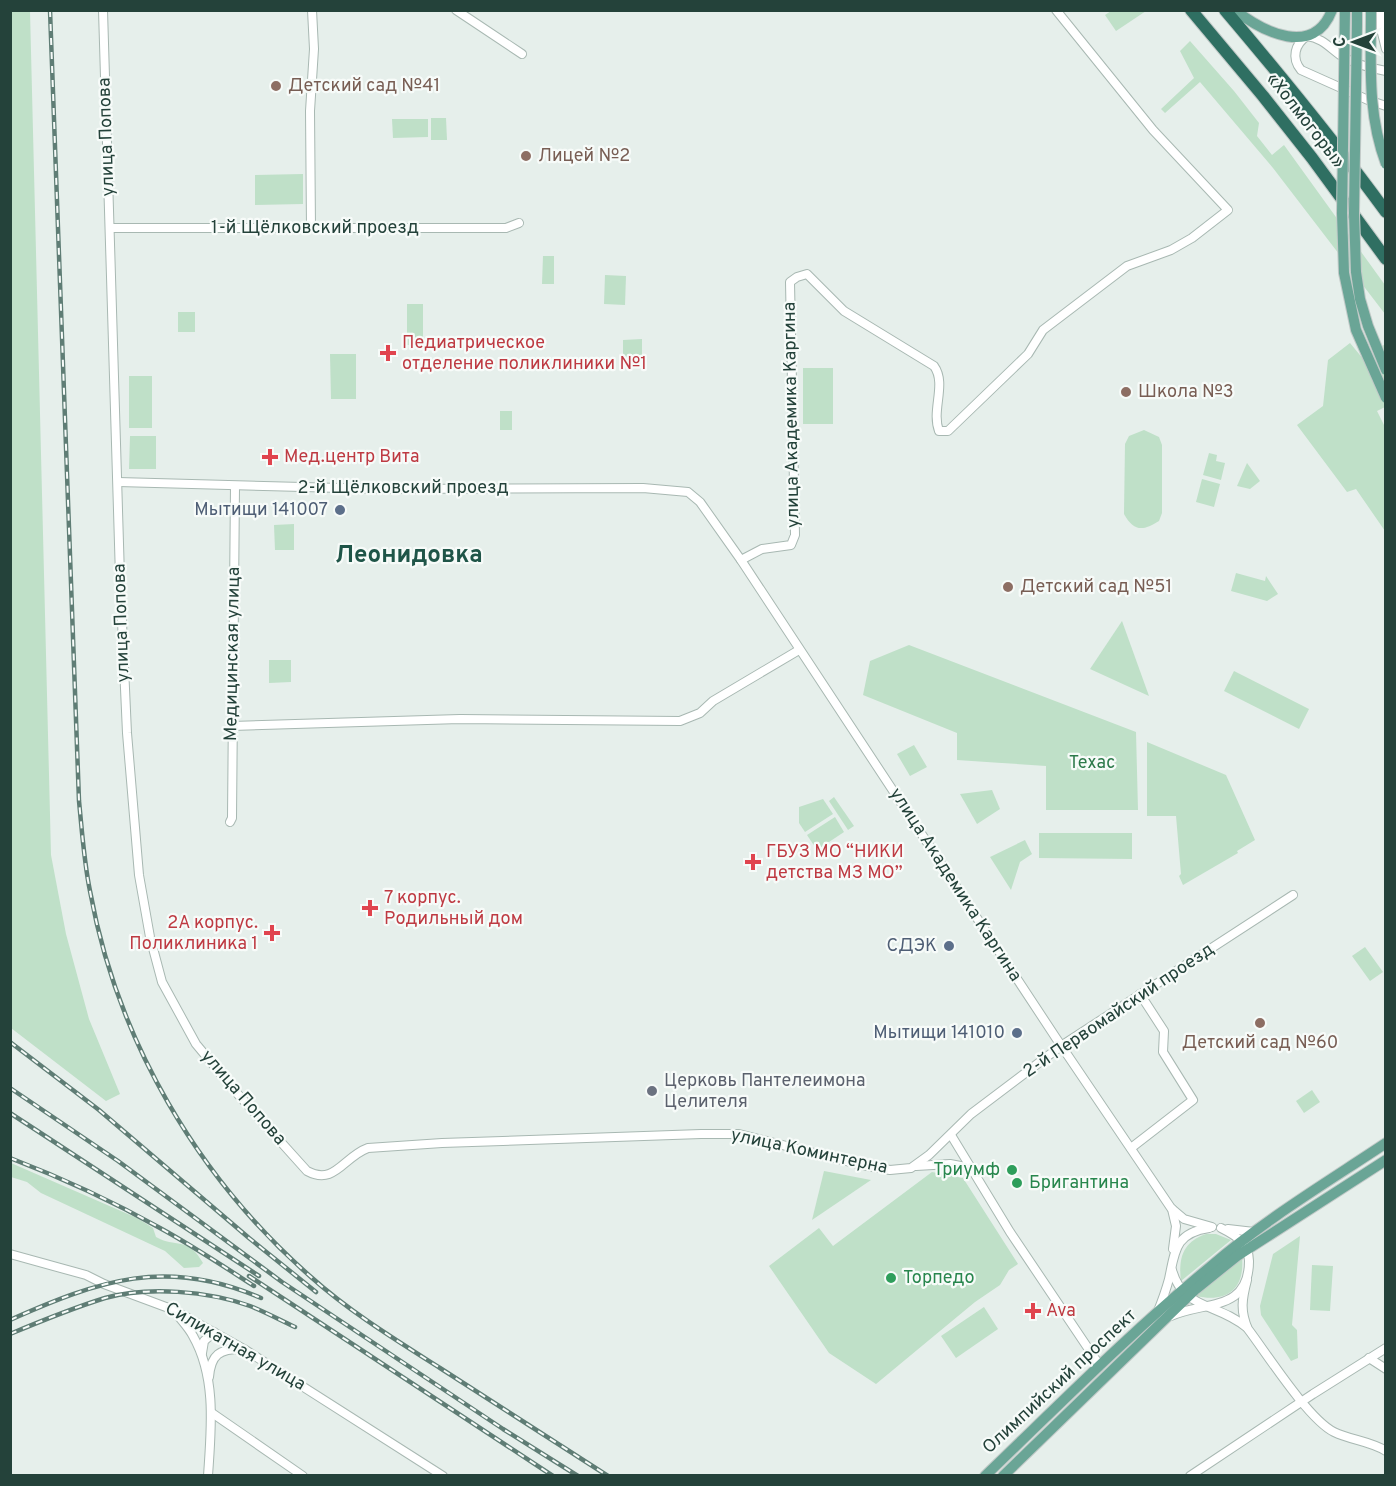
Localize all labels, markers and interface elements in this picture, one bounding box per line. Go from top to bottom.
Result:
north arrow [1324,12,1384,72]
text: С [1331,37,1351,47]
street label: «Холмогоры» [1261,69,1349,173]
place label: Детский сад №41 [288,75,440,98]
street label: улица Попова [93,77,121,197]
marker: Детский сад №41 [269,79,283,93]
place label: Лицей №2 [538,145,630,168]
marker: Лицей №2 [519,149,533,163]
street label: 1-й Щёлковский проезд [211,217,419,240]
street label: улица Академика Каргина [779,302,805,528]
place label: Педиатрическое отделение поликлиники №1 [402,332,647,376]
marker: Педиатрическое отделение поликлиники №1 [379,344,397,362]
place label: Школа №3 [1138,381,1234,404]
marker: Школа №3 [1119,385,1133,399]
place label: Мед.центр Вита [284,446,420,469]
marker: Мед.центр Вита [261,448,279,466]
street label: 2-й Щёлковский проезд [297,477,509,500]
place label: Мытищи 141007 [194,499,328,522]
marker: Мытищи 141007 [333,503,347,517]
district label: Леонидовка [335,541,483,571]
street label: улица Попова [108,563,136,683]
street label: Медицинская улица [220,567,246,741]
place label: Детский сад №51 [1020,576,1172,599]
marker: Детский сад №51 [1001,580,1015,594]
park label: Техас [1069,752,1115,775]
street label: улица Академика Каргина [884,784,1026,986]
place label: ГБУЗ МО “НИКИ детства МЗ МО” [766,841,904,885]
marker: ГБУЗ МО “НИКИ детства МЗ МО” [744,853,762,871]
place label: 7 корпус. Родильный дом [384,887,523,931]
marker: 7 корпус. Родильный дом [361,899,379,917]
place label: 2А корпус. Поликлиника 1 [129,912,258,956]
marker: 2А корпус. Поликлиника 1 [263,924,281,942]
place label: СДЭК [886,935,937,958]
street label: 2-й Первомайский проезд [1019,938,1219,1084]
marker: СДЭК [942,939,956,953]
marker: Детский сад №60 [1253,1016,1267,1030]
place label: Мытищи 141010 [873,1022,1005,1045]
marker: Мытищи 141010 [1010,1026,1024,1040]
place label: Детский сад №60 [1182,1032,1338,1055]
street label: улица Попова [195,1046,291,1150]
place label: Церковь Пантелеимона Целителя [664,1070,866,1114]
marker: Церковь Пантелеимона Целителя [645,1084,659,1098]
street label: улица Коминтерна [729,1124,889,1180]
place label: Триумф [933,1159,1000,1182]
marker: Триумф [1005,1163,1019,1177]
place label: Бригантина [1029,1172,1129,1195]
marker: Бригантина [1010,1176,1024,1190]
place label: Торпедо [903,1267,975,1290]
marker: Торпедо [884,1271,898,1285]
street label: Силикатная улица [161,1297,309,1397]
place label: Ava [1046,1300,1076,1323]
marker: Ava [1024,1302,1042,1320]
street label: Олимпийский проспект [978,1305,1142,1459]

